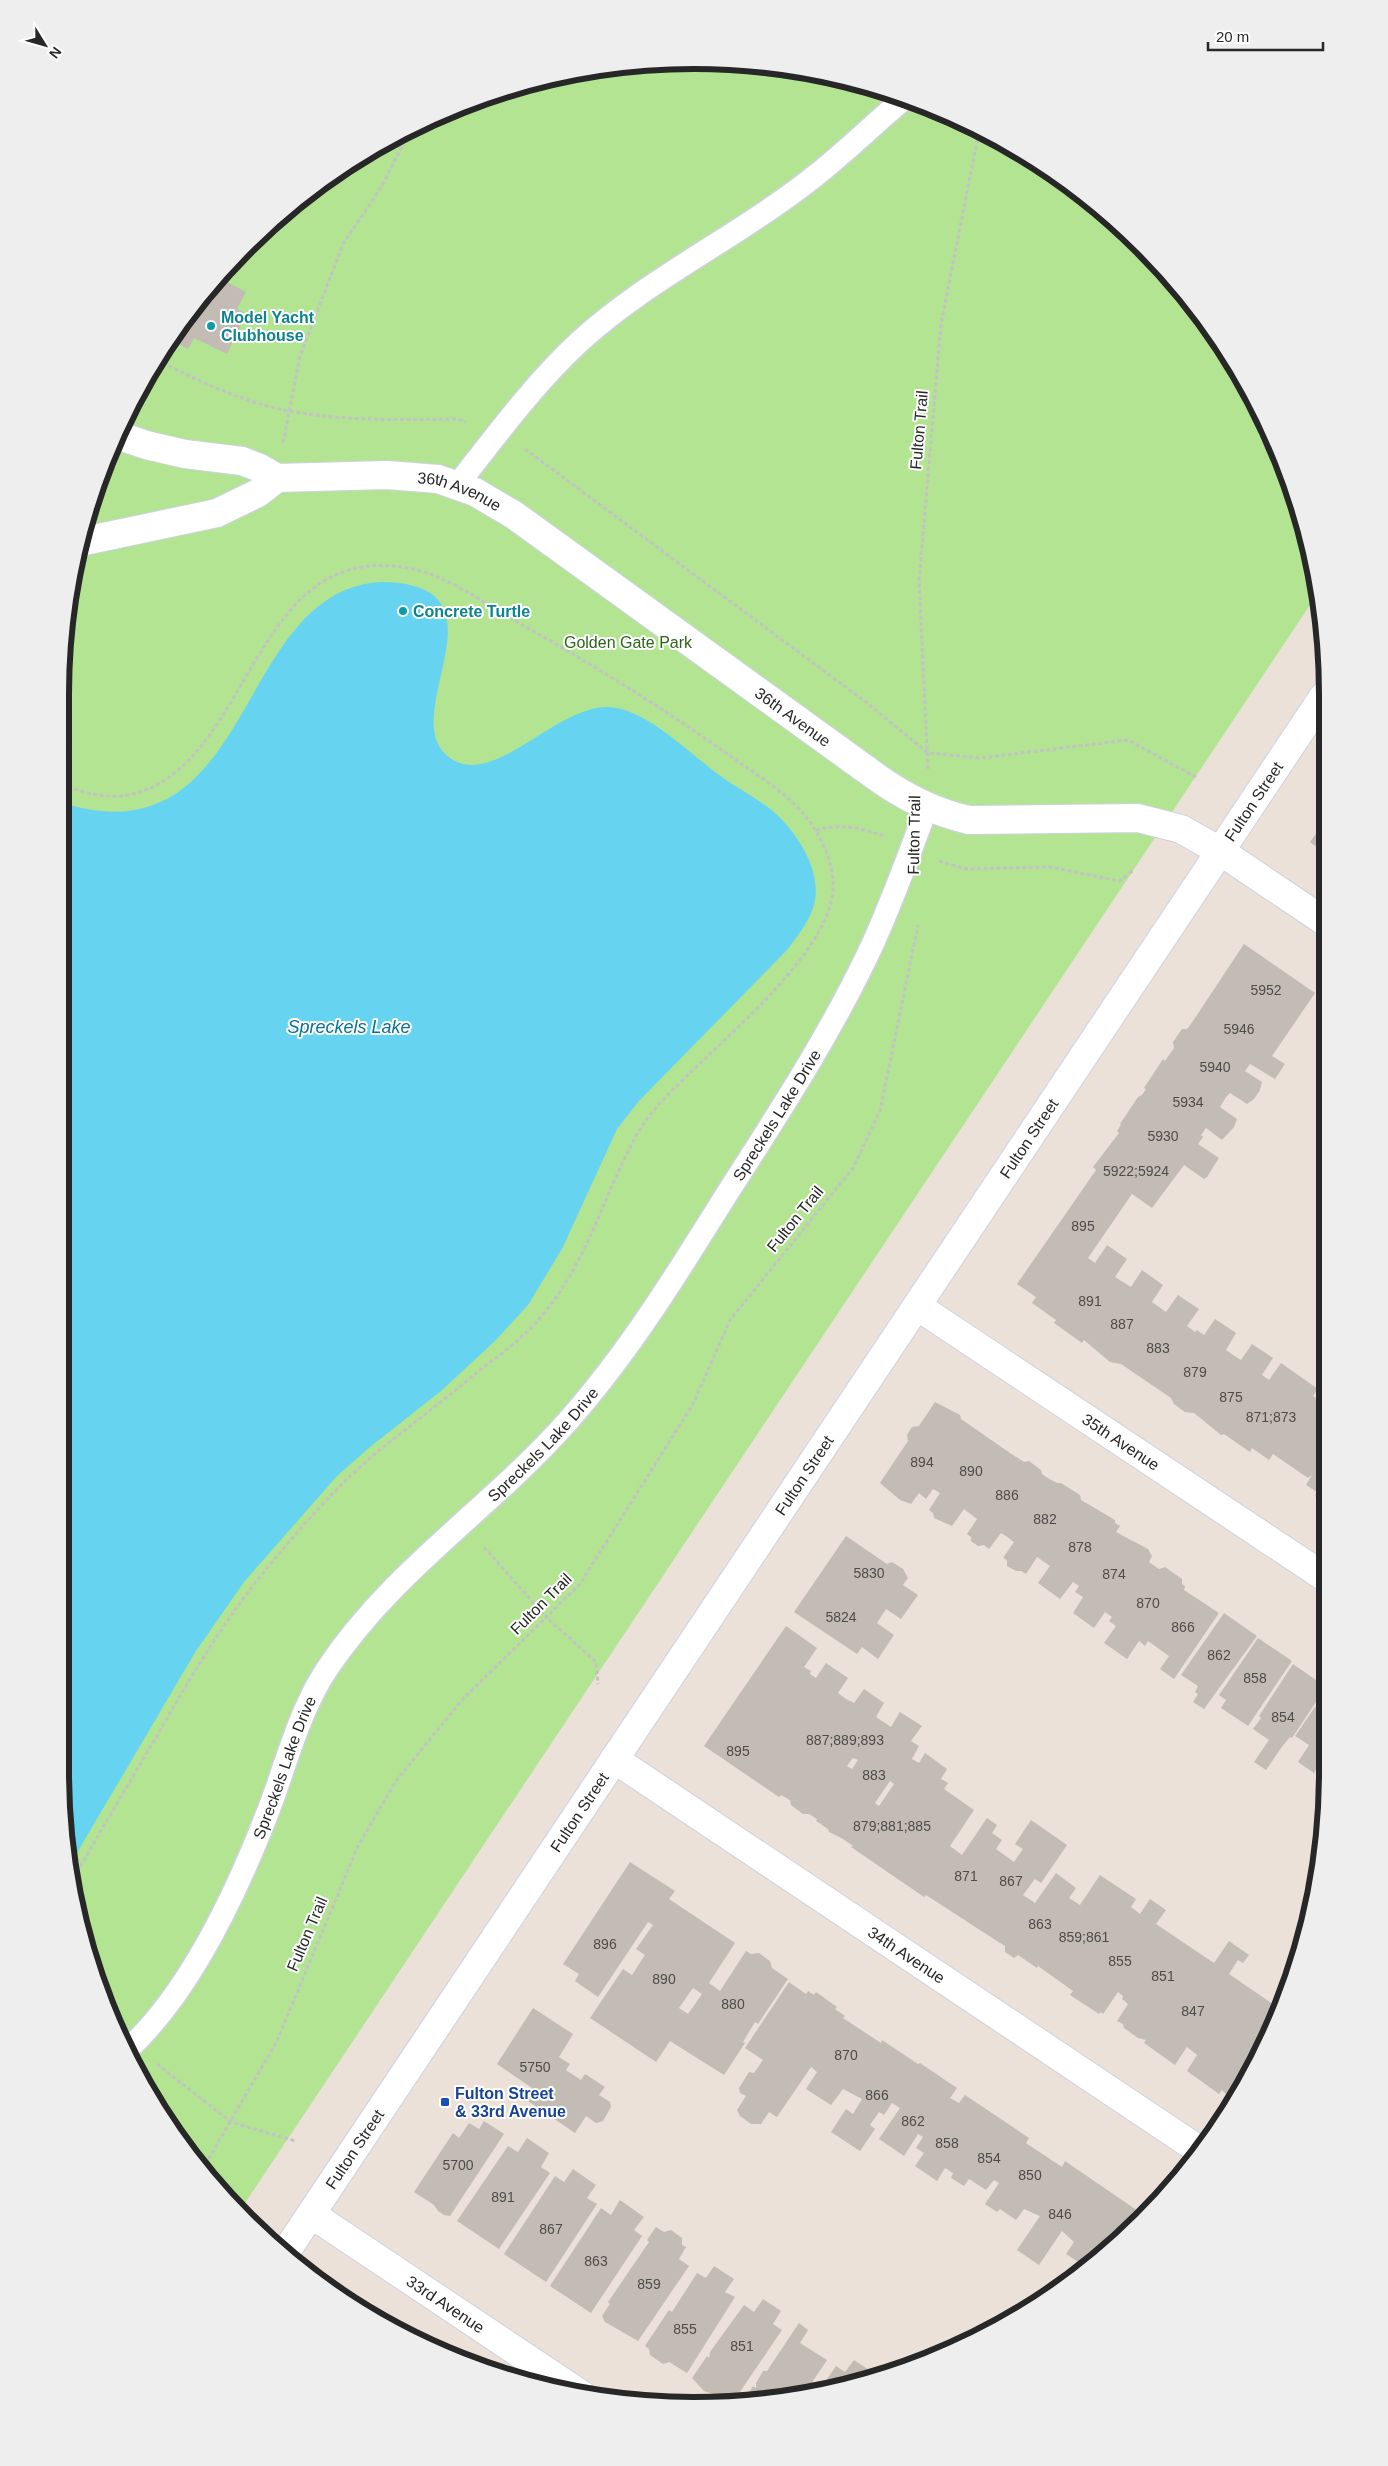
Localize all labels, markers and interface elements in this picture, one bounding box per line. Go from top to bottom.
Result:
north arrow [20,20,70,70]
scale bar [1208,20,1323,52]
text: 20 m [1216,28,1249,45]
text: N [46,44,65,62]
place label: Model Yacht Clubhouse [221,309,315,344]
marker: Model Yacht Clubhouse [205,320,217,332]
street label: Fulton Trail [907,390,931,470]
street label: 36th Avenue [417,469,504,514]
place label: Concrete Turtle [413,603,530,620]
marker: Concrete Turtle [397,605,409,617]
park label: Golden Gate Park [564,634,693,651]
street label: 36th Avenue [752,684,834,750]
street label: Fulton Street [1221,758,1286,844]
street label: Fulton Trail [905,795,923,875]
house number: 5952 [1250,982,1282,998]
water label: Spreckels Lake [287,1017,411,1037]
house number: 5946 [1223,1021,1255,1037]
street label: Spreckels Lake Drive [729,1046,824,1184]
house number: 5940 [1199,1059,1231,1075]
house number: 5934 [1172,1094,1204,1110]
street label: Fulton Street [996,1095,1061,1181]
house number: 5930 [1147,1128,1179,1144]
house number: 5922;5924 [1103,1163,1169,1179]
street label: Fulton Trail [763,1183,827,1255]
house number: 895 [1071,1218,1095,1234]
house number: 891 [1078,1293,1102,1309]
house number: 887 [1110,1316,1134,1332]
house number: 883 [1146,1340,1170,1356]
house number: 879 [1183,1364,1207,1380]
street label: Spreckels Lake Drive [484,1384,601,1505]
house number: 875 [1219,1389,1243,1405]
house number: 871;873 [1246,1409,1297,1425]
street label: 35th Avenue [1079,1410,1163,1473]
street label: Fulton Street [771,1432,837,1518]
house number: 894 [910,1454,934,1470]
house number: 890 [959,1463,983,1479]
house number: 886 [995,1487,1019,1503]
house number: 882 [1033,1511,1057,1527]
house number: 878 [1068,1539,1092,1555]
house number: 5830 [853,1565,885,1581]
house number: 874 [1102,1566,1126,1582]
street label: Fulton Trail [507,1570,575,1638]
house number: 870 [1136,1595,1160,1611]
house number: 5824 [825,1609,857,1625]
house number: 866 [1171,1619,1195,1635]
house number: 862 [1207,1647,1231,1663]
house number: 858 [1243,1670,1267,1686]
street label: Spreckels Lake Drive [249,1693,319,1841]
house number: 854 [1271,1709,1295,1725]
house number: 887;889;893 [806,1732,884,1748]
house number: 895 [726,1743,750,1759]
house number: 883 [862,1767,886,1783]
street label: Fulton Street [547,1769,612,1855]
house number: 879;881;885 [853,1818,931,1834]
house number: 871 [954,1868,978,1884]
house number: 867 [999,1873,1023,1889]
street label: Fulton Trail [284,1894,330,1974]
house number: 863 [1028,1916,1052,1932]
street label: 34th Avenue [865,1923,948,1986]
house number: 859;861 [1059,1929,1110,1945]
house number: 896 [593,1936,617,1952]
house number: 855 [1108,1953,1132,1969]
house number: 851 [1151,1968,1175,1984]
house number: 890 [652,1971,676,1987]
house number: 880 [721,1996,745,2012]
house number: 847 [1181,2003,1205,2019]
house number: 870 [834,2047,858,2063]
house number: 5750 [519,2059,551,2075]
place label: Fulton Street & 33rd Avenue [455,2085,566,2120]
house number: 866 [865,2087,889,2103]
marker: Fulton Street & 33rd Avenue [439,2096,451,2108]
street label: Fulton Street [322,2106,387,2192]
house number: 862 [901,2113,925,2129]
house number: 858 [935,2135,959,2151]
house number: 854 [977,2150,1001,2166]
house number: 5700 [442,2157,474,2173]
house number: 850 [1018,2167,1042,2183]
house number: 891 [491,2189,515,2205]
house number: 846 [1048,2206,1072,2222]
house number: 867 [539,2221,563,2237]
house number: 863 [584,2253,608,2269]
street label: 33rd Avenue [404,2272,488,2336]
house number: 859 [637,2276,661,2292]
house number: 855 [673,2321,697,2337]
house number: 851 [730,2338,754,2354]

